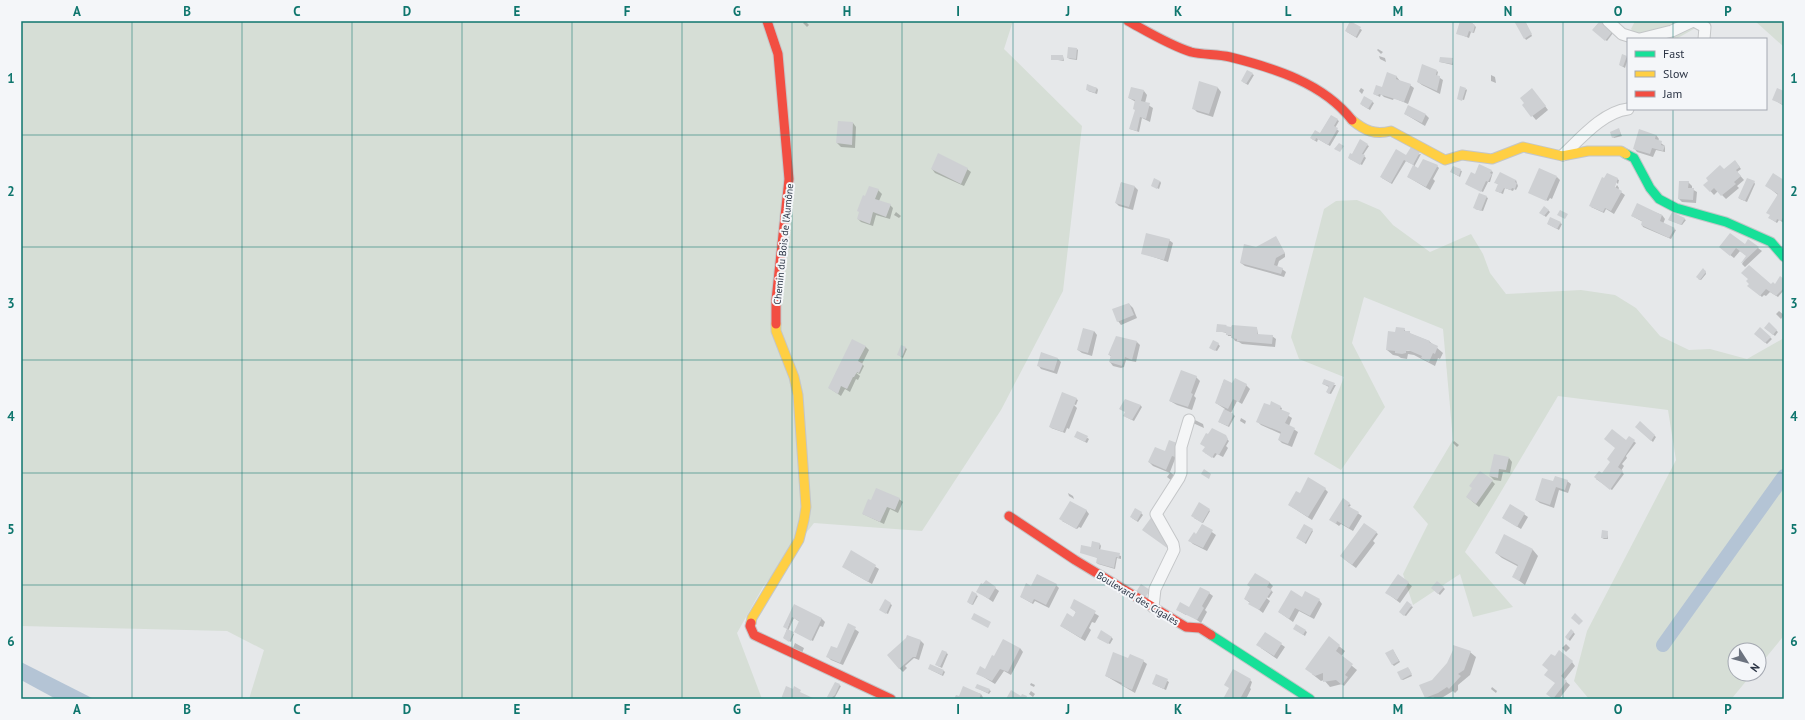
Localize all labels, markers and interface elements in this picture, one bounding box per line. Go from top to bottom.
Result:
text: A [73,3,81,20]
text: B [183,3,191,20]
text: C [293,3,301,20]
text: D [403,3,411,20]
text: E [514,3,521,20]
text: F [624,3,631,20]
text: G [733,3,741,20]
text: H [843,3,851,20]
text: I [956,3,960,20]
text: J [1065,3,1070,20]
text: K [1174,3,1182,20]
text: L [1285,3,1292,20]
text: M [1393,3,1403,20]
text: N [1504,3,1512,20]
text: O [1614,3,1623,20]
text: P [1724,3,1732,20]
legend [1627,38,1767,110]
text: Fast [1663,46,1684,61]
text: Slow [1663,66,1688,81]
text: 1 [7,70,15,87]
text: 1 [1790,70,1798,87]
text: Jam [1662,86,1682,101]
text: 2 [7,183,15,200]
street label: Chemin du Bois de l'Aumône [771,183,796,305]
text: 2 [1790,183,1798,200]
text: 3 [7,295,15,312]
text: 3 [1790,295,1798,312]
text: 4 [7,408,15,425]
text: 4 [1790,408,1798,425]
text: 5 [7,521,15,538]
text: 5 [1790,521,1798,538]
street label: Boulevard des Cigales [1094,569,1181,628]
text: 6 [7,633,15,650]
text: 6 [1790,633,1798,650]
north arrow [1727,642,1767,682]
text: N [1747,661,1763,675]
text: A [73,701,81,718]
text: B [183,701,191,718]
text: C [293,701,301,718]
text: D [403,701,411,718]
text: E [514,701,521,718]
text: F [624,701,631,718]
text: G [733,701,741,718]
text: H [843,701,851,718]
text: I [956,701,960,718]
text: J [1065,701,1070,718]
text: K [1174,701,1182,718]
text: L [1285,701,1292,718]
text: M [1393,701,1403,718]
text: N [1504,701,1512,718]
text: O [1614,701,1623,718]
text: P [1724,701,1732,718]

